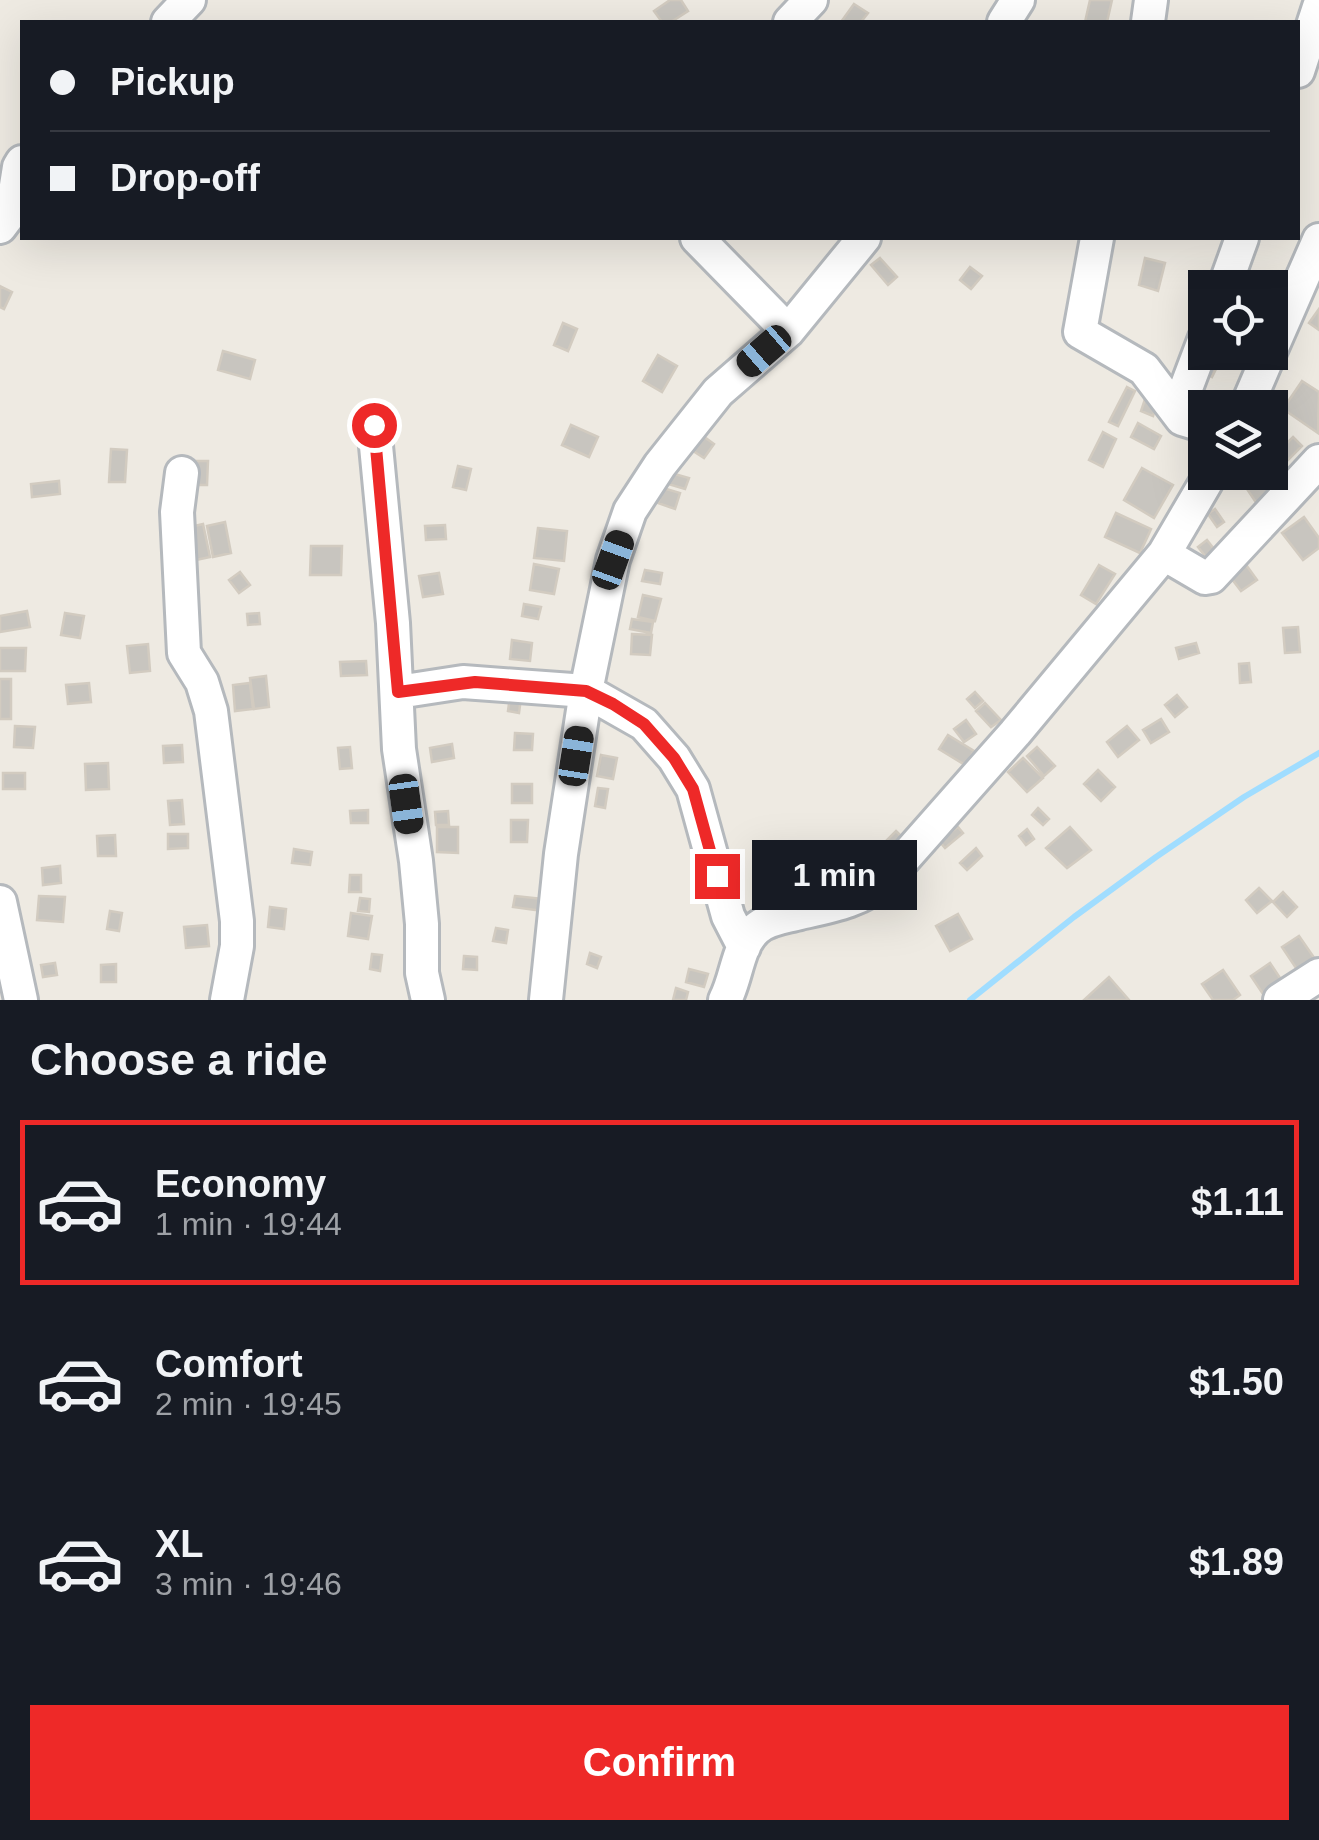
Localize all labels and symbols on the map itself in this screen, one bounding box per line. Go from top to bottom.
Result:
car [732,320,796,382]
route start [352,403,397,448]
car [589,527,637,593]
car [556,724,596,788]
car [387,772,425,836]
callout: 1 min [752,841,917,911]
route end [695,854,740,899]

